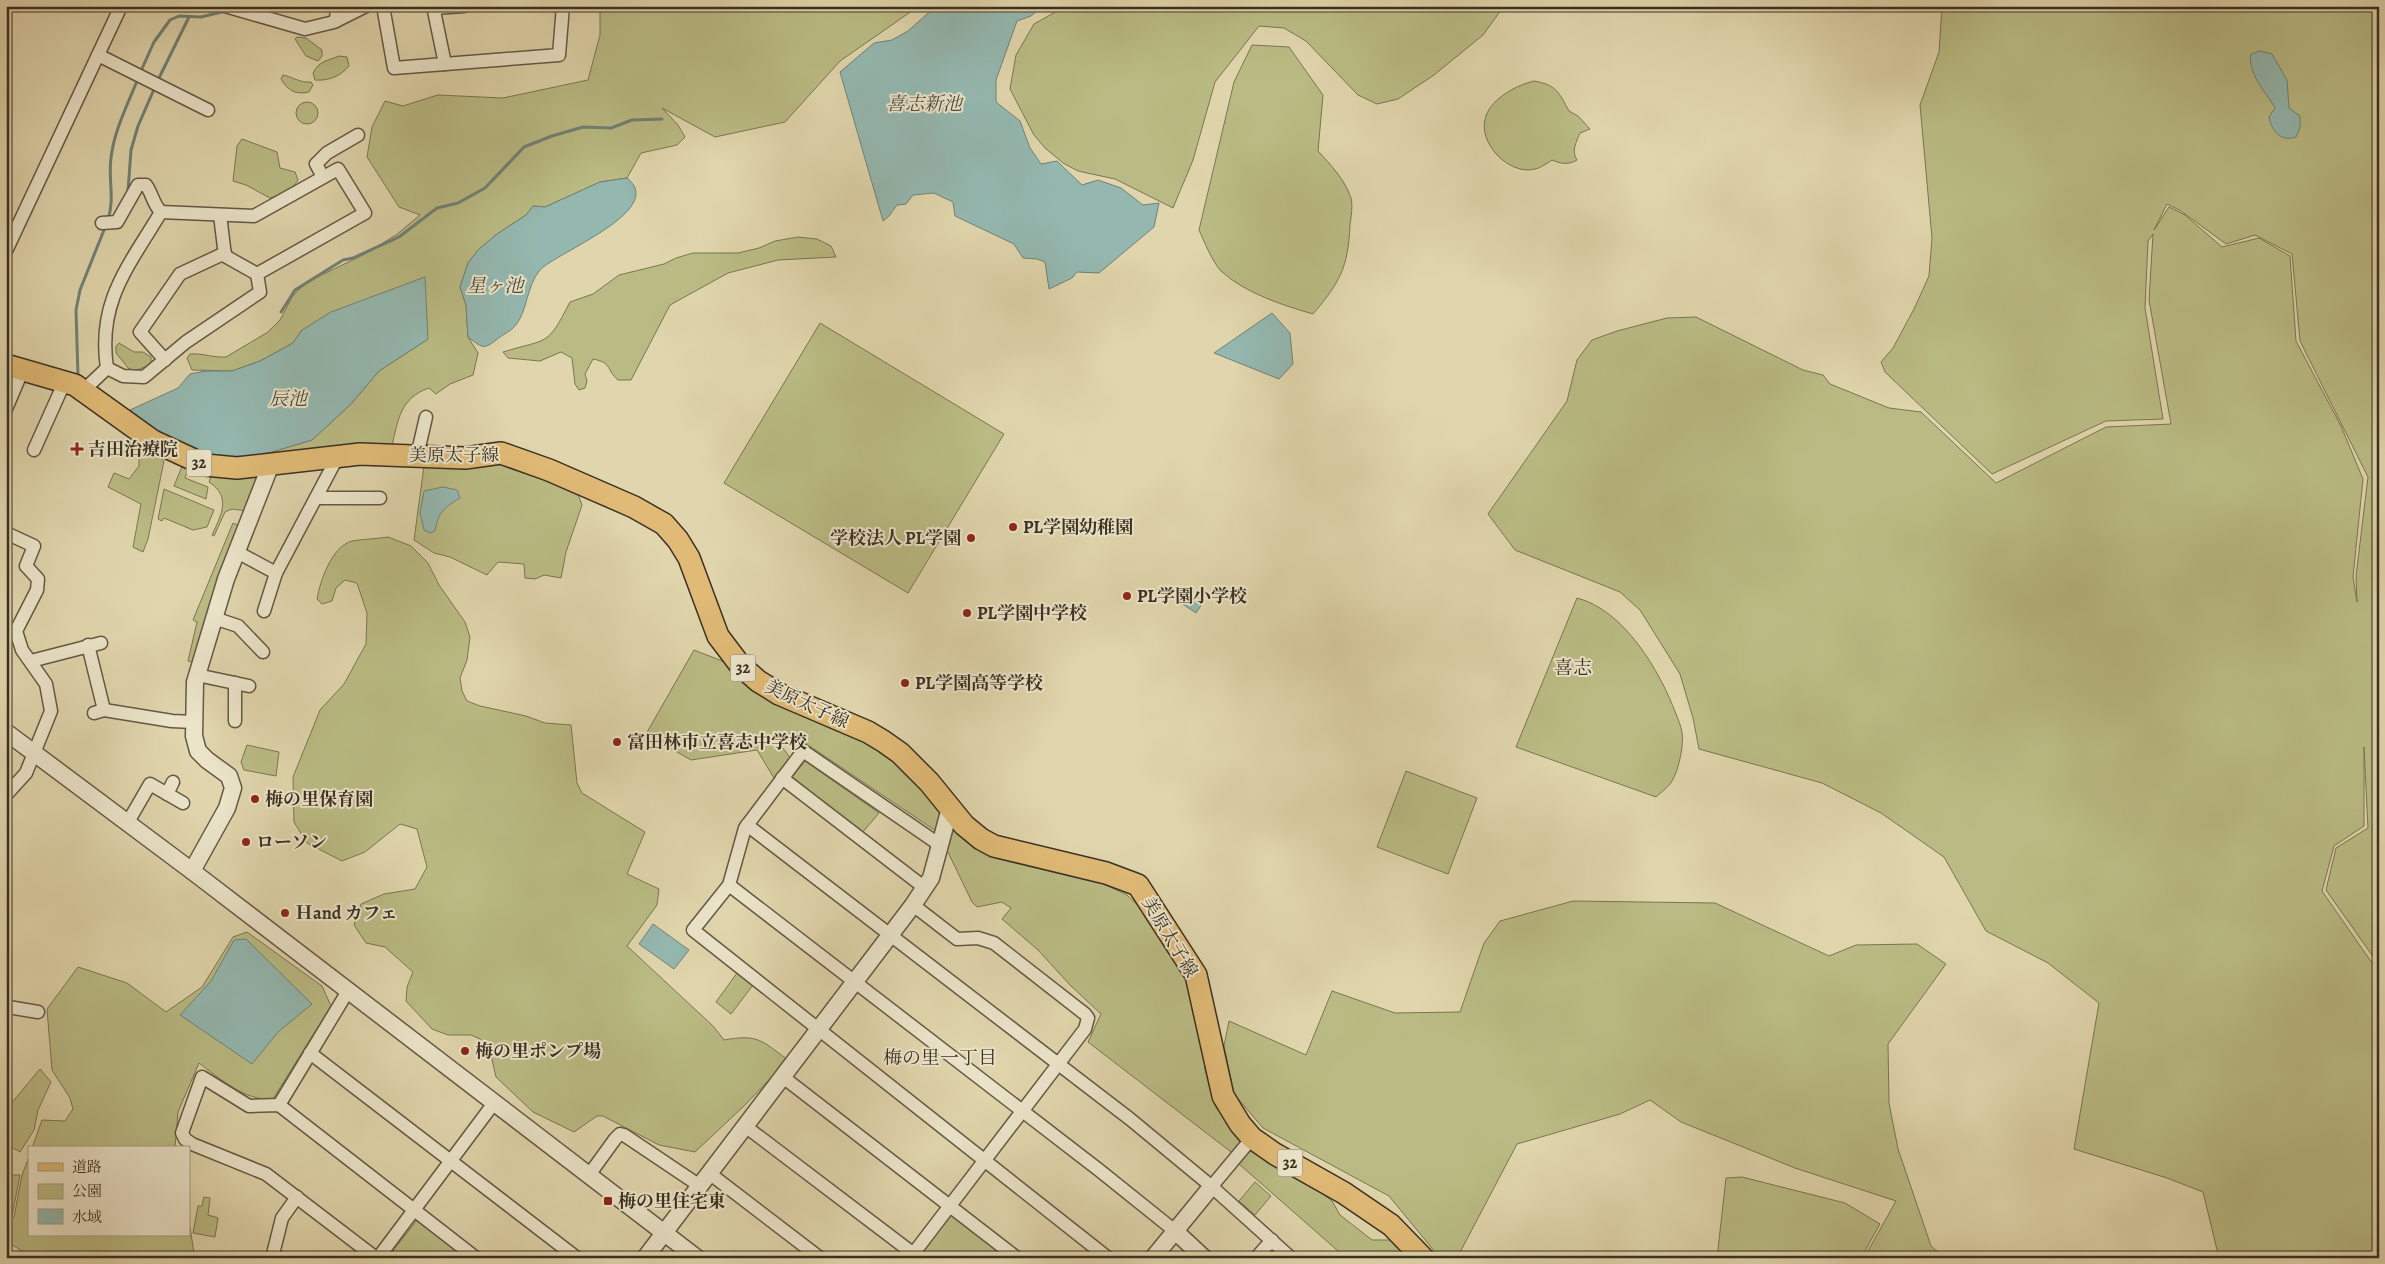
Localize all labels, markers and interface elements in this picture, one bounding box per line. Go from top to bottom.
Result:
water label: 喜志新池 [886,91,964,117]
water label: 星ヶ池 [466,273,525,299]
water label: 辰池 [269,386,309,412]
place label: 吉田治療院 [88,437,178,461]
marker: 吉田治療院 [70,442,84,456]
street label: 美原太子線 [409,443,499,467]
road number: 32 [186,449,212,476]
place label: PL学園幼稚園 [1023,515,1133,539]
marker: PL学園幼稚園 [1007,521,1019,533]
place label: 学校法人 PL学園 [830,526,961,550]
marker: 学校法人 PL学園 [965,532,977,544]
place label: PL学園小学校 [1137,584,1247,608]
marker: PL学園小学校 [1121,590,1133,602]
place label: PL学園中学校 [977,601,1087,625]
marker: PL学園中学校 [961,607,973,619]
road number: 32 [730,654,756,681]
district label: 喜志 [1554,655,1592,681]
place label: PL学園高等学校 [915,671,1043,695]
street label: 美原太子線 [761,674,853,734]
marker: PL学園高等学校 [899,677,911,689]
place label: 富田林市立喜志中学校 [627,730,807,754]
marker: 富田林市立喜志中学校 [611,736,623,748]
place label: 梅の里保育園 [265,787,373,811]
marker: 梅の里保育園 [249,793,261,805]
place label: ローソン [256,830,327,854]
marker: ローソン [240,836,252,848]
street label: 美原太子線 [1137,892,1203,982]
place label: Ｈand カフェ [295,901,398,925]
marker: Ｈand カフェ [279,907,291,919]
place label: 梅の里ポンプ場 [475,1039,601,1063]
marker: 梅の里ポンプ場 [459,1045,471,1057]
district label: 梅の里一丁目 [883,1045,997,1071]
legend [28,1146,190,1236]
road number: 32 [1278,1150,1302,1176]
text: 道路 [72,1157,102,1177]
text: 公園 [72,1181,102,1201]
place label: 梅の里住宅東 [618,1189,726,1213]
marker: 梅の里住宅東 [602,1195,614,1207]
text: 水域 [72,1207,102,1227]

